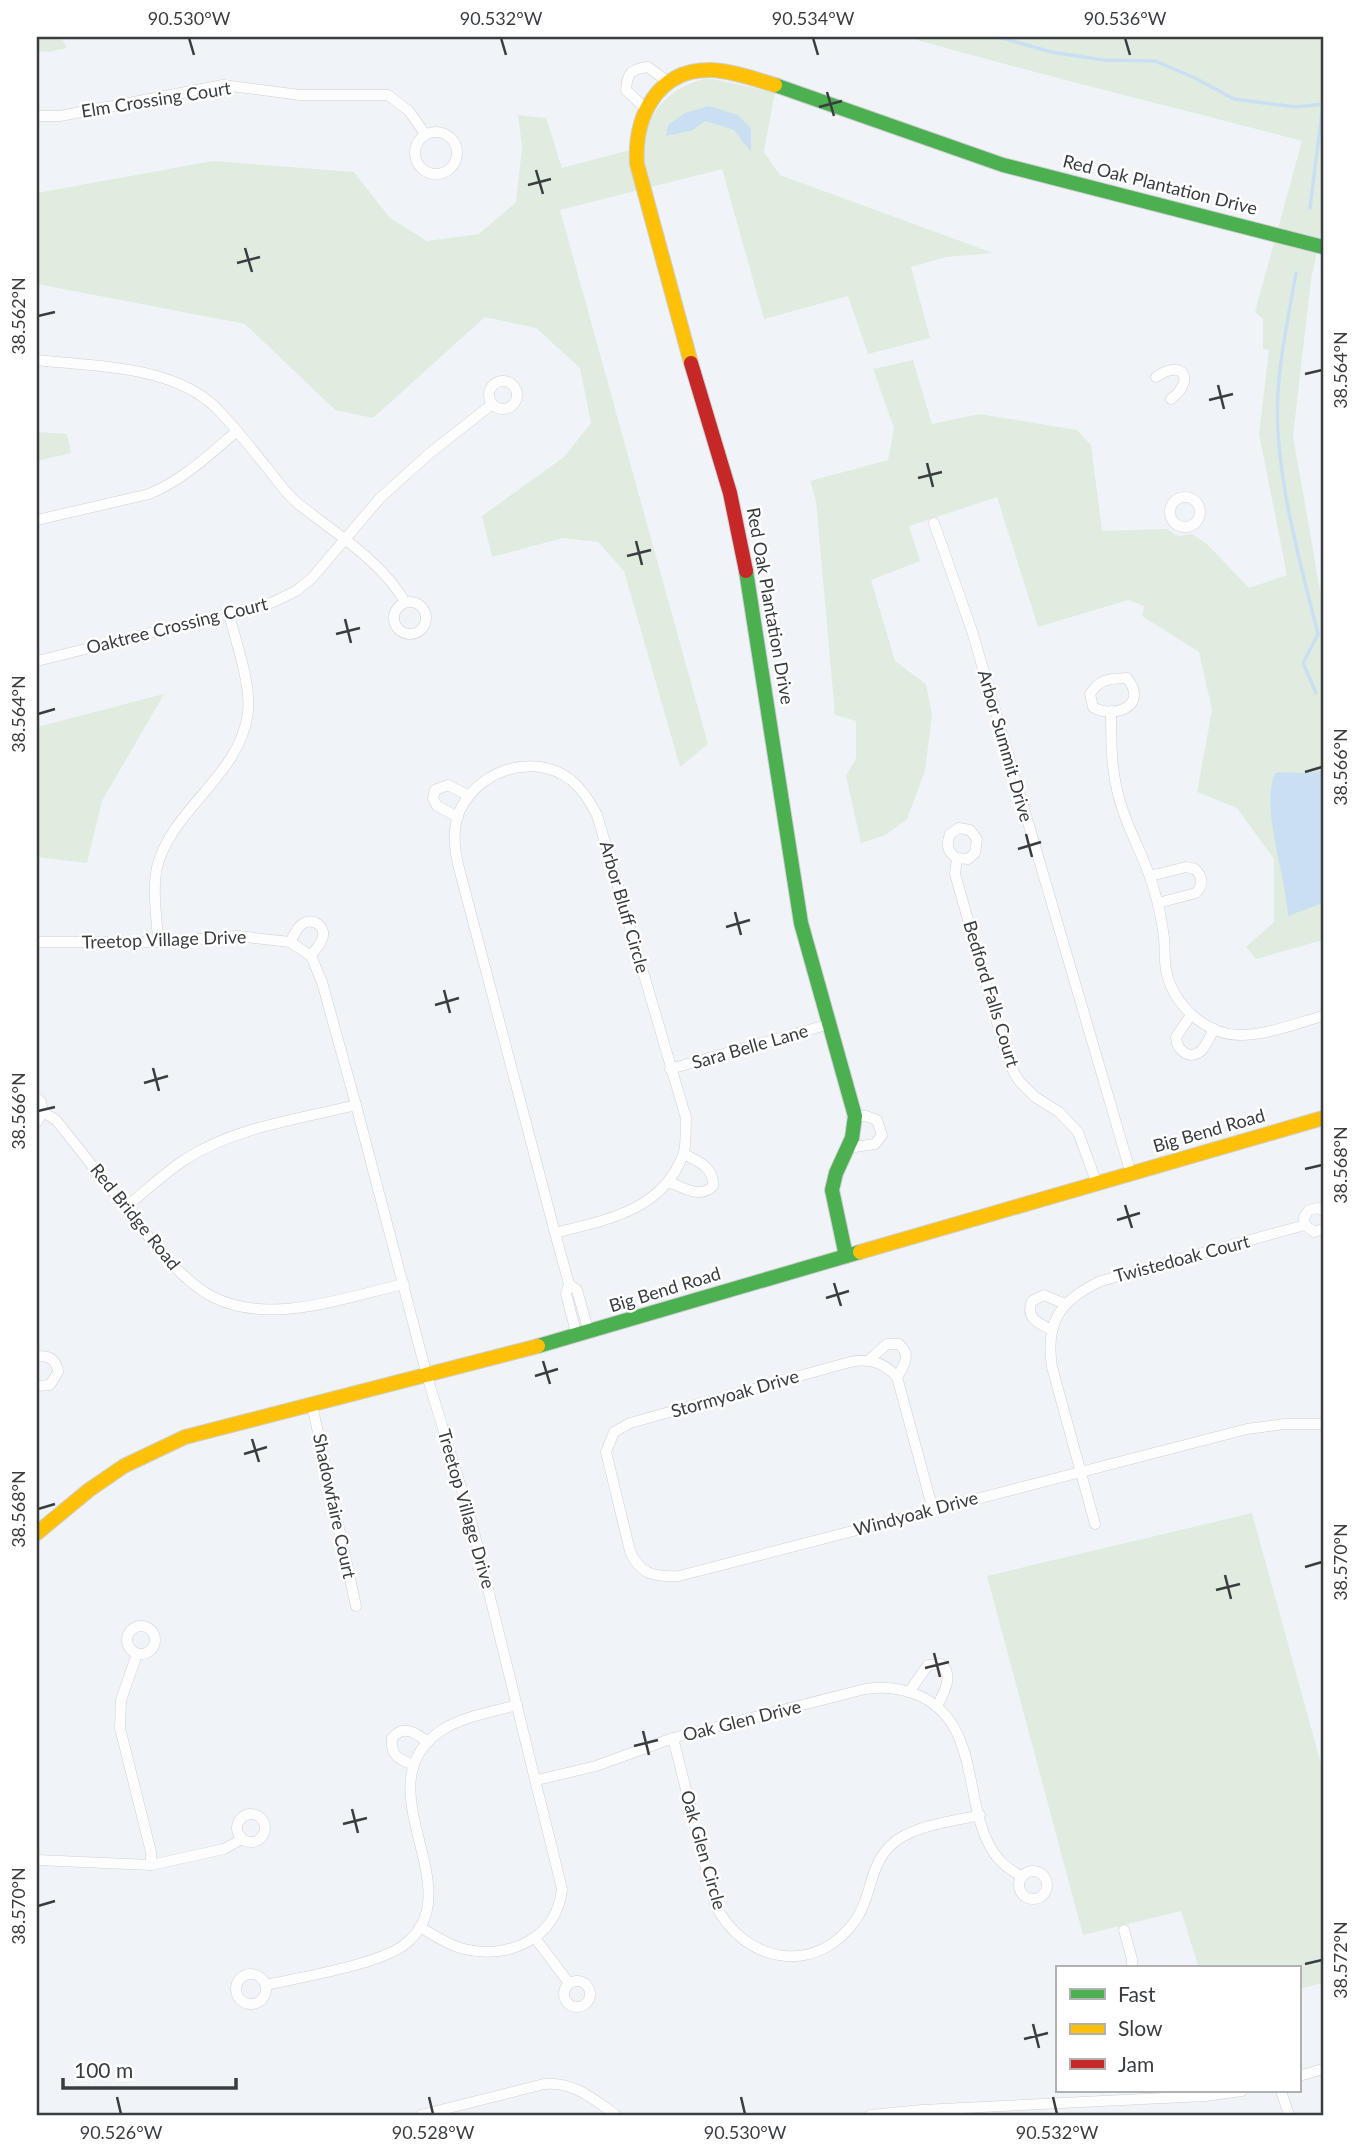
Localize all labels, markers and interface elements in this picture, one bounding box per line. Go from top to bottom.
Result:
text: 90.530°W [148,7,231,29]
text: 90.532°W [460,7,543,29]
text: 90.534°W [772,7,855,29]
text: 90.536°W [1084,7,1167,29]
street label: Elm Crossing Court [79,76,233,122]
street label: Red Oak Plantation Drive [1061,149,1260,219]
text: 38.562°N [7,277,29,355]
text: 38.564°N [1329,331,1351,409]
street label: Red Oak Plantation Drive [743,506,799,706]
street label: Oaktree Crossing Court [84,592,270,658]
street label: Arbor Summit Drive [974,667,1038,824]
text: 38.564°N [7,675,29,753]
text: 38.566°N [1329,728,1351,806]
street label: Arbor Bluff Circle [596,838,654,975]
street label: Bedford Falls Court [959,918,1025,1070]
street label: Treetop Village Drive [81,925,247,953]
street label: Sara Belle Lane [689,1019,810,1073]
text: 38.566°N [7,1072,29,1150]
street label: Big Bend Road [1150,1104,1267,1157]
text: 38.568°N [1329,1126,1351,1204]
street label: Red Bridge Road [86,1159,185,1274]
street label: Twistedoak Court [1112,1229,1252,1287]
street label: Big Bend Road [606,1262,723,1316]
street label: Stormyoak Drive [668,1364,801,1422]
street label: Treetop Village Drive [434,1427,500,1591]
street label: Shadowfaire Court [309,1431,361,1581]
text: 38.568°N [7,1470,29,1548]
street label: Windyoak Drive [851,1486,980,1540]
text: 38.570°N [1329,1523,1351,1601]
street label: Oak Glen Drive [680,1695,803,1745]
street label: Oak Glen Circle [676,1787,732,1912]
text: 38.570°N [7,1867,29,1945]
text: 38.572°N [1329,1921,1351,1999]
legend [1056,1966,1300,2092]
text: Fast [1118,1981,1156,2006]
text: Slow [1118,2015,1163,2040]
scale bar [63,2047,236,2091]
text: Jam [1118,2051,1154,2076]
text: 100 m [74,2057,133,2082]
text: 90.526°W [80,2121,163,2143]
text: 90.528°W [392,2121,475,2143]
text: 90.530°W [704,2121,787,2143]
text: 90.532°W [1016,2121,1099,2143]

